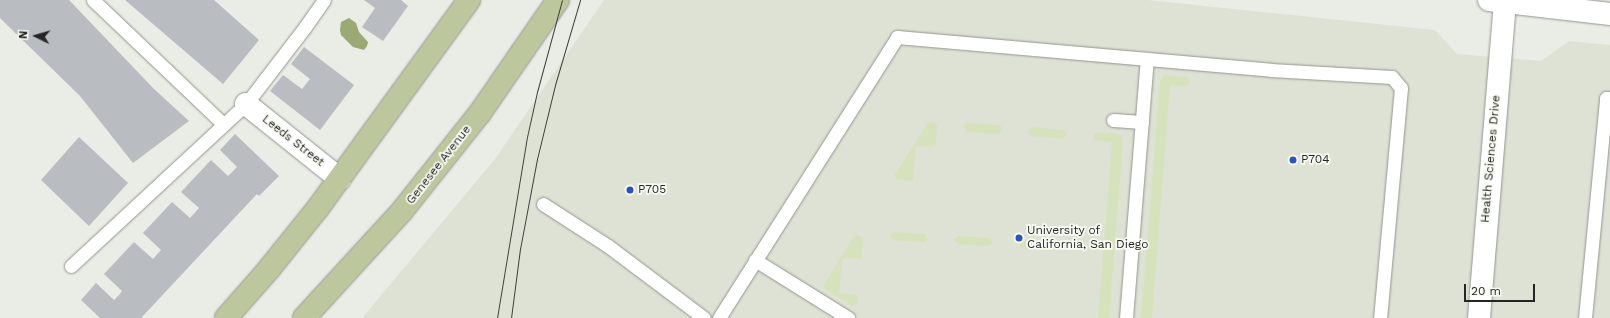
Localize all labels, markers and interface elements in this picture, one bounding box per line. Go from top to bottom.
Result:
north arrow [16,16,56,56]
text: N [17,30,30,40]
street label: Health Sciences Drive [1478,94,1504,224]
street label: Leeds Street [259,112,327,170]
street label: Genesee Avenue [404,122,474,208]
place label: P704 [1301,153,1330,167]
marker: P704 [1288,155,1298,165]
place label: P705 [638,183,666,197]
marker: P705 [625,185,635,195]
place label: University of California, San Diego [1027,224,1148,252]
marker: University of California, San Diego [1014,233,1024,243]
scale bar [1466,276,1537,302]
text: 20 m [1471,284,1501,298]

